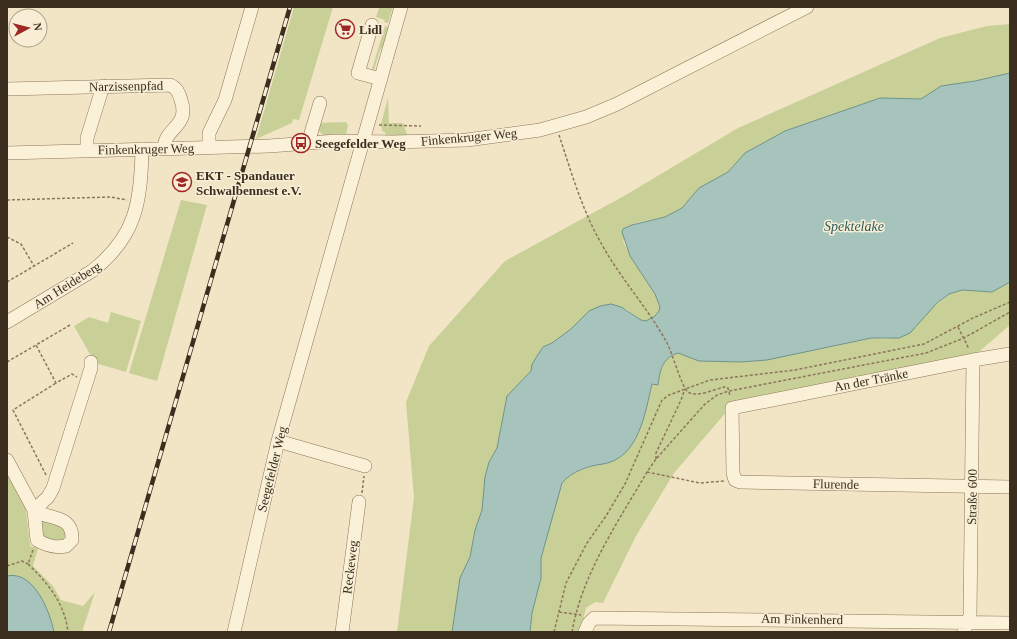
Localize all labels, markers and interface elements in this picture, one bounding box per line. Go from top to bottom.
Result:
north arrow [8,8,48,48]
supermarket icon: Lidl [334,18,356,40]
text: N [31,22,44,32]
place label: Lidl [359,22,383,37]
street label: Narzissenpfad [89,78,164,94]
street label: Finkenkruger Weg [420,125,518,149]
bus stop icon: Seegefelder Weg [290,132,312,154]
place label: Seegefelder Weg [315,136,406,151]
street label: Finkenkruger Weg [98,141,195,157]
place label: EKT - Spandauer Schwalbennest e.V. [196,168,302,198]
school or university icon: EKT - Spandauer Schwalbennest e.V. [171,171,193,193]
water label: Spektelake [824,219,884,234]
street label: Am Heideberg [31,258,104,312]
street label: An der Tränke [833,365,910,395]
street label: Seegefelder Weg [254,424,290,513]
street label: Straße 600 [964,469,980,525]
street label: Flurende [813,476,859,492]
street label: Reckeweg [339,539,361,595]
street label: Am Finkenherd [761,611,844,627]

